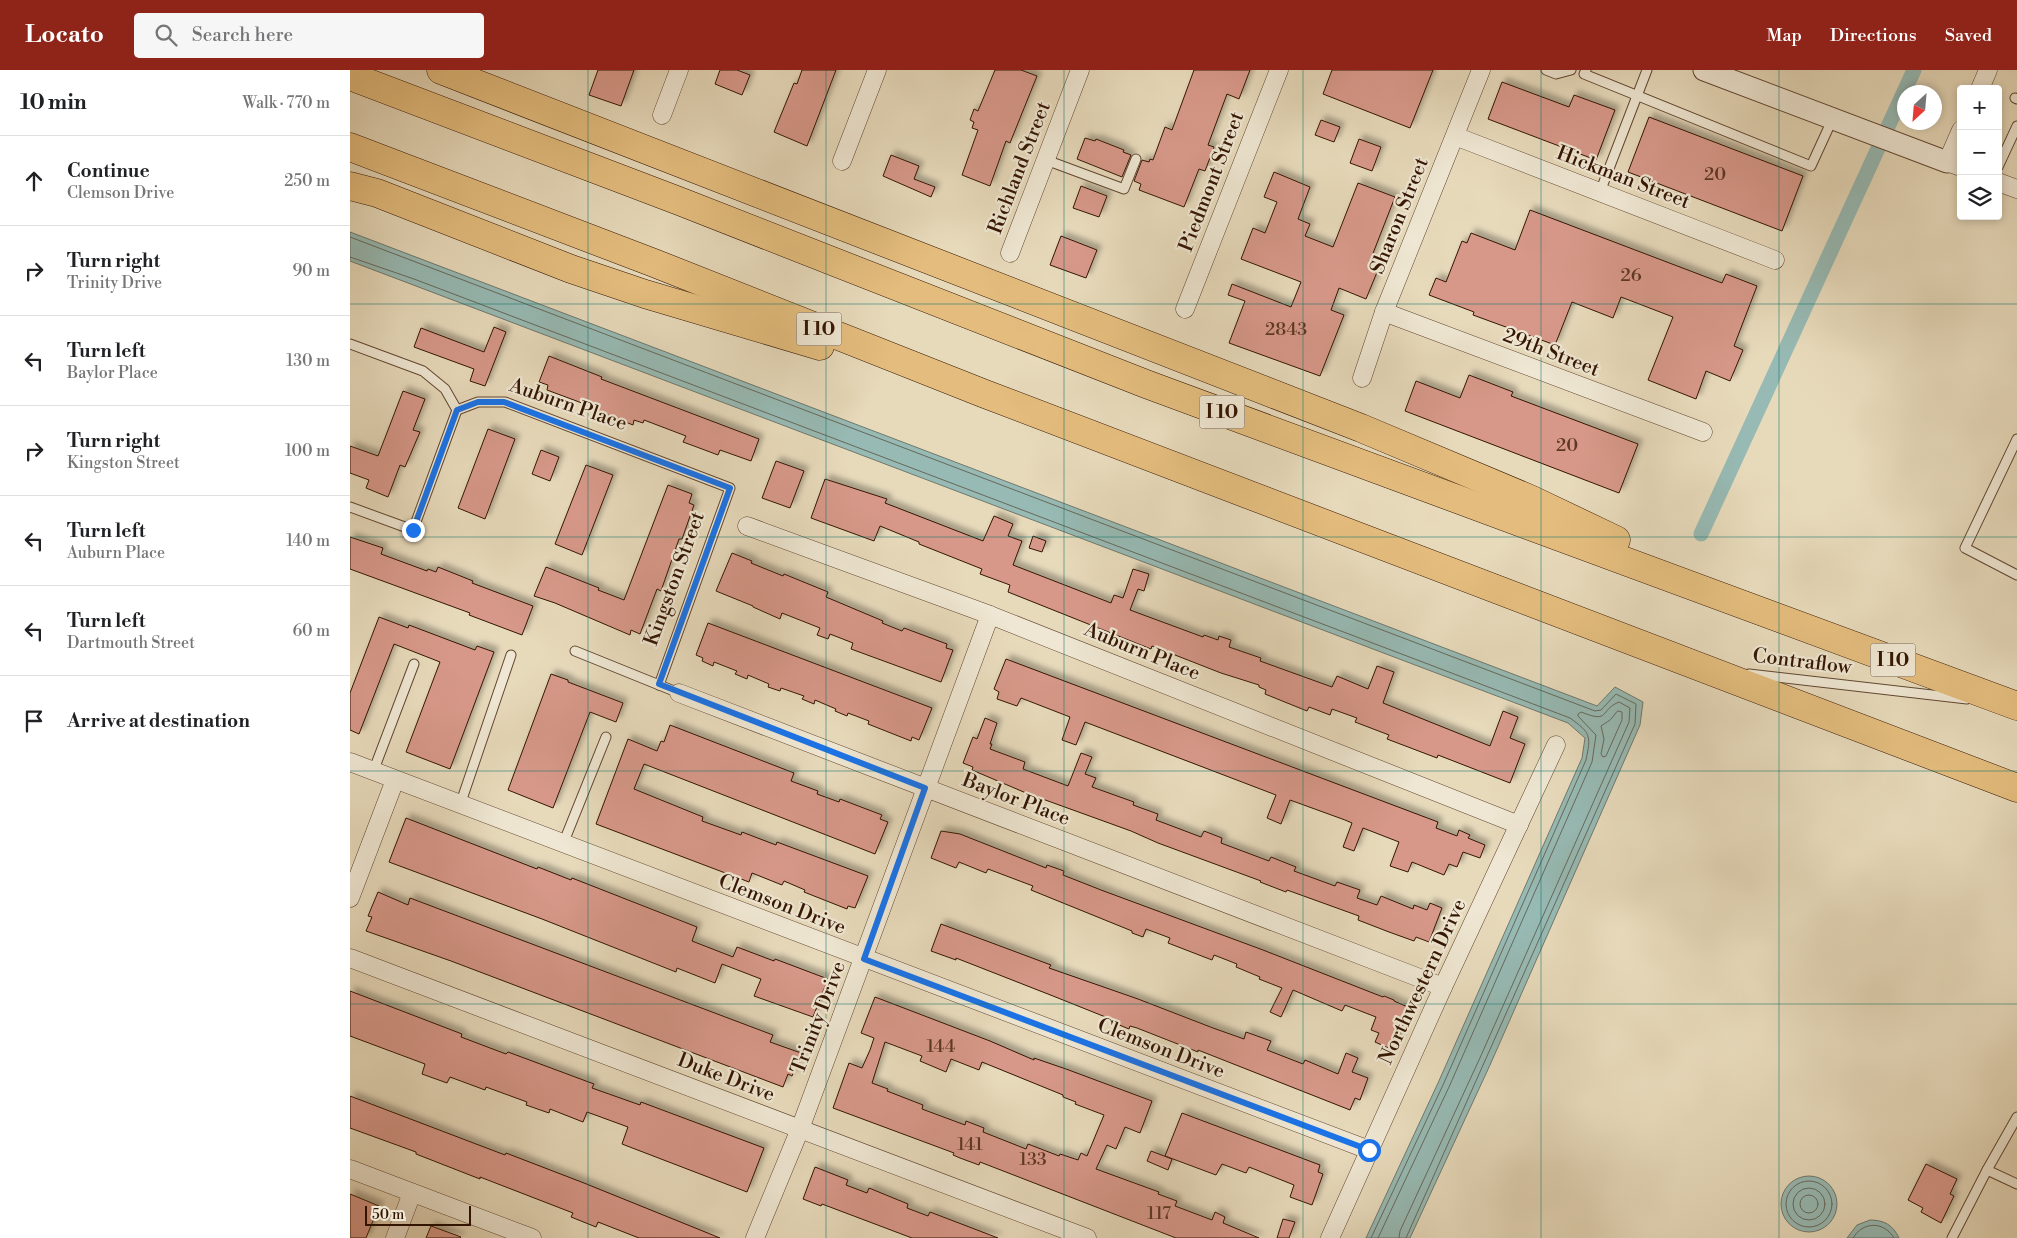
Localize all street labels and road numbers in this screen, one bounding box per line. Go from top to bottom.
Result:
street label: Richland Street [983,98,1057,238]
street label: Piedmont Street [1174,108,1250,256]
street label: Hickman Street [1553,141,1693,215]
street label: Sharon Street [1365,154,1435,278]
road number: I 10 [796,312,842,346]
street label: 29th Street [1499,323,1603,383]
street label: Auburn Place [505,373,630,437]
road number: I 10 [1200,396,1244,428]
street label: Kingston Street [639,509,711,649]
street label: Auburn Place [1080,617,1204,687]
street label: Contraflow [1751,644,1854,681]
road number: I 10 [1870,644,1916,676]
street label: Baylor Place [958,768,1074,832]
street label: Clemson Drive [715,869,849,941]
street label: Northwestern Drive [1374,895,1472,1069]
street label: Trinity Drive [786,958,852,1078]
street label: Clemson Drive [1094,1013,1228,1085]
street label: Duke Drive [674,1048,778,1108]

